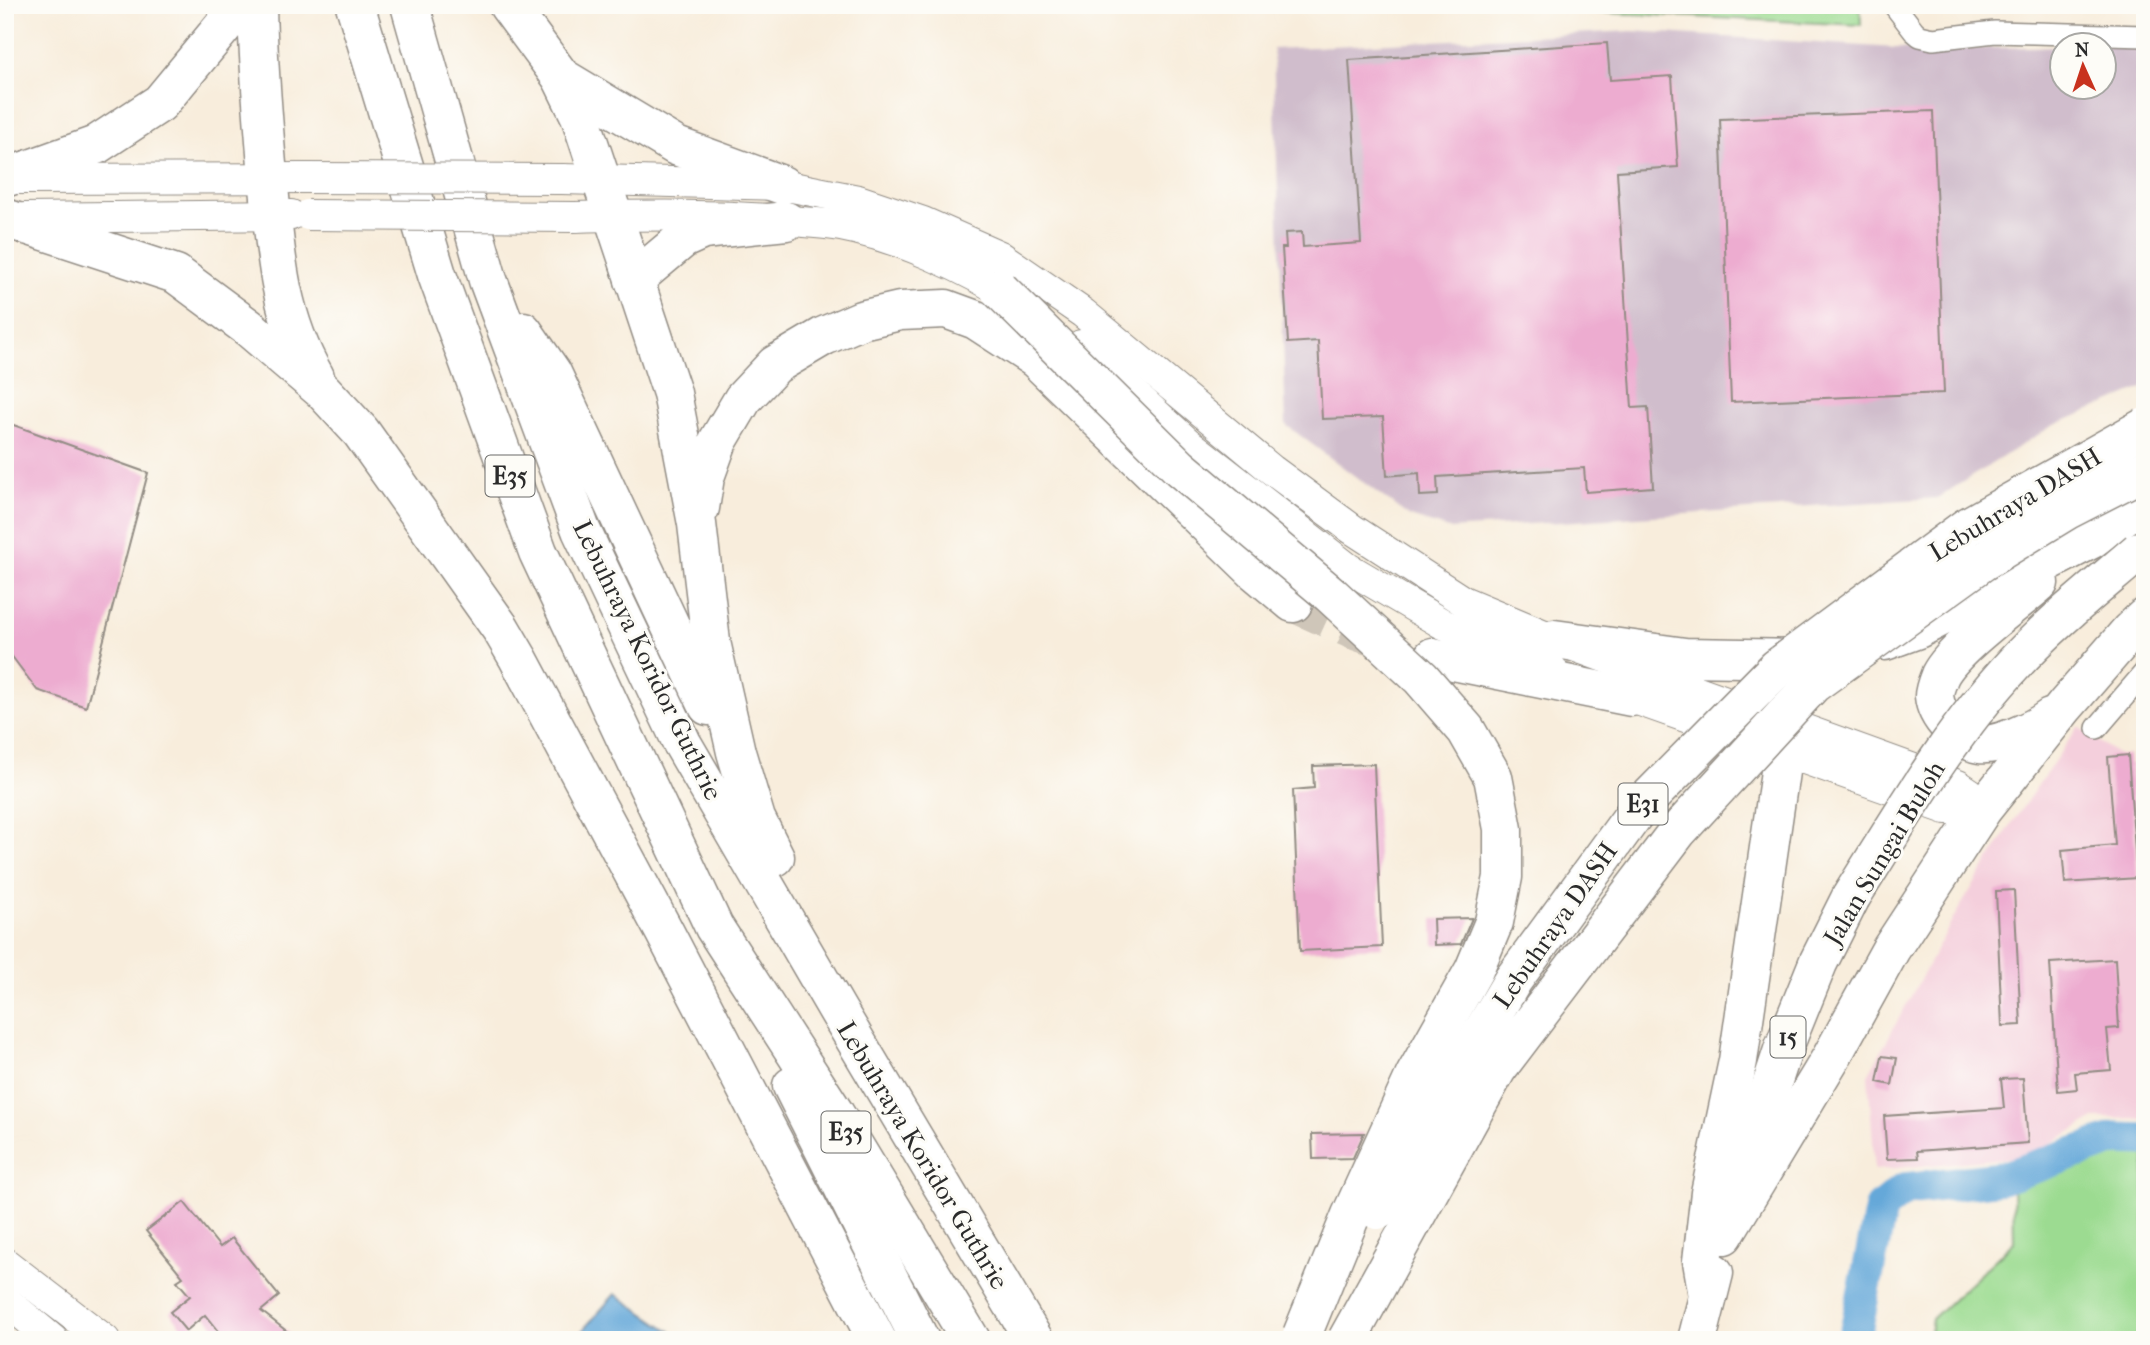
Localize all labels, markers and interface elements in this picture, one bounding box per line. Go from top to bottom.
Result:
north arrow [2048,32,2118,102]
text: N [2074,39,2091,61]
street label: Lebuhraya DASH [1924,441,2107,568]
road number: E35 [486,456,534,496]
street label: Lebuhraya Koridor Guthrie [566,515,729,805]
street label: Jalan Sungai Buloh [1816,755,1952,953]
road number: E31 [1618,784,1668,824]
street label: Lebuhraya DASH [1487,836,1624,1014]
street label: Lebuhraya Koridor Guthrie [830,1016,1015,1295]
road number: 15 [1770,1016,1806,1058]
road number: E35 [822,1112,870,1152]

